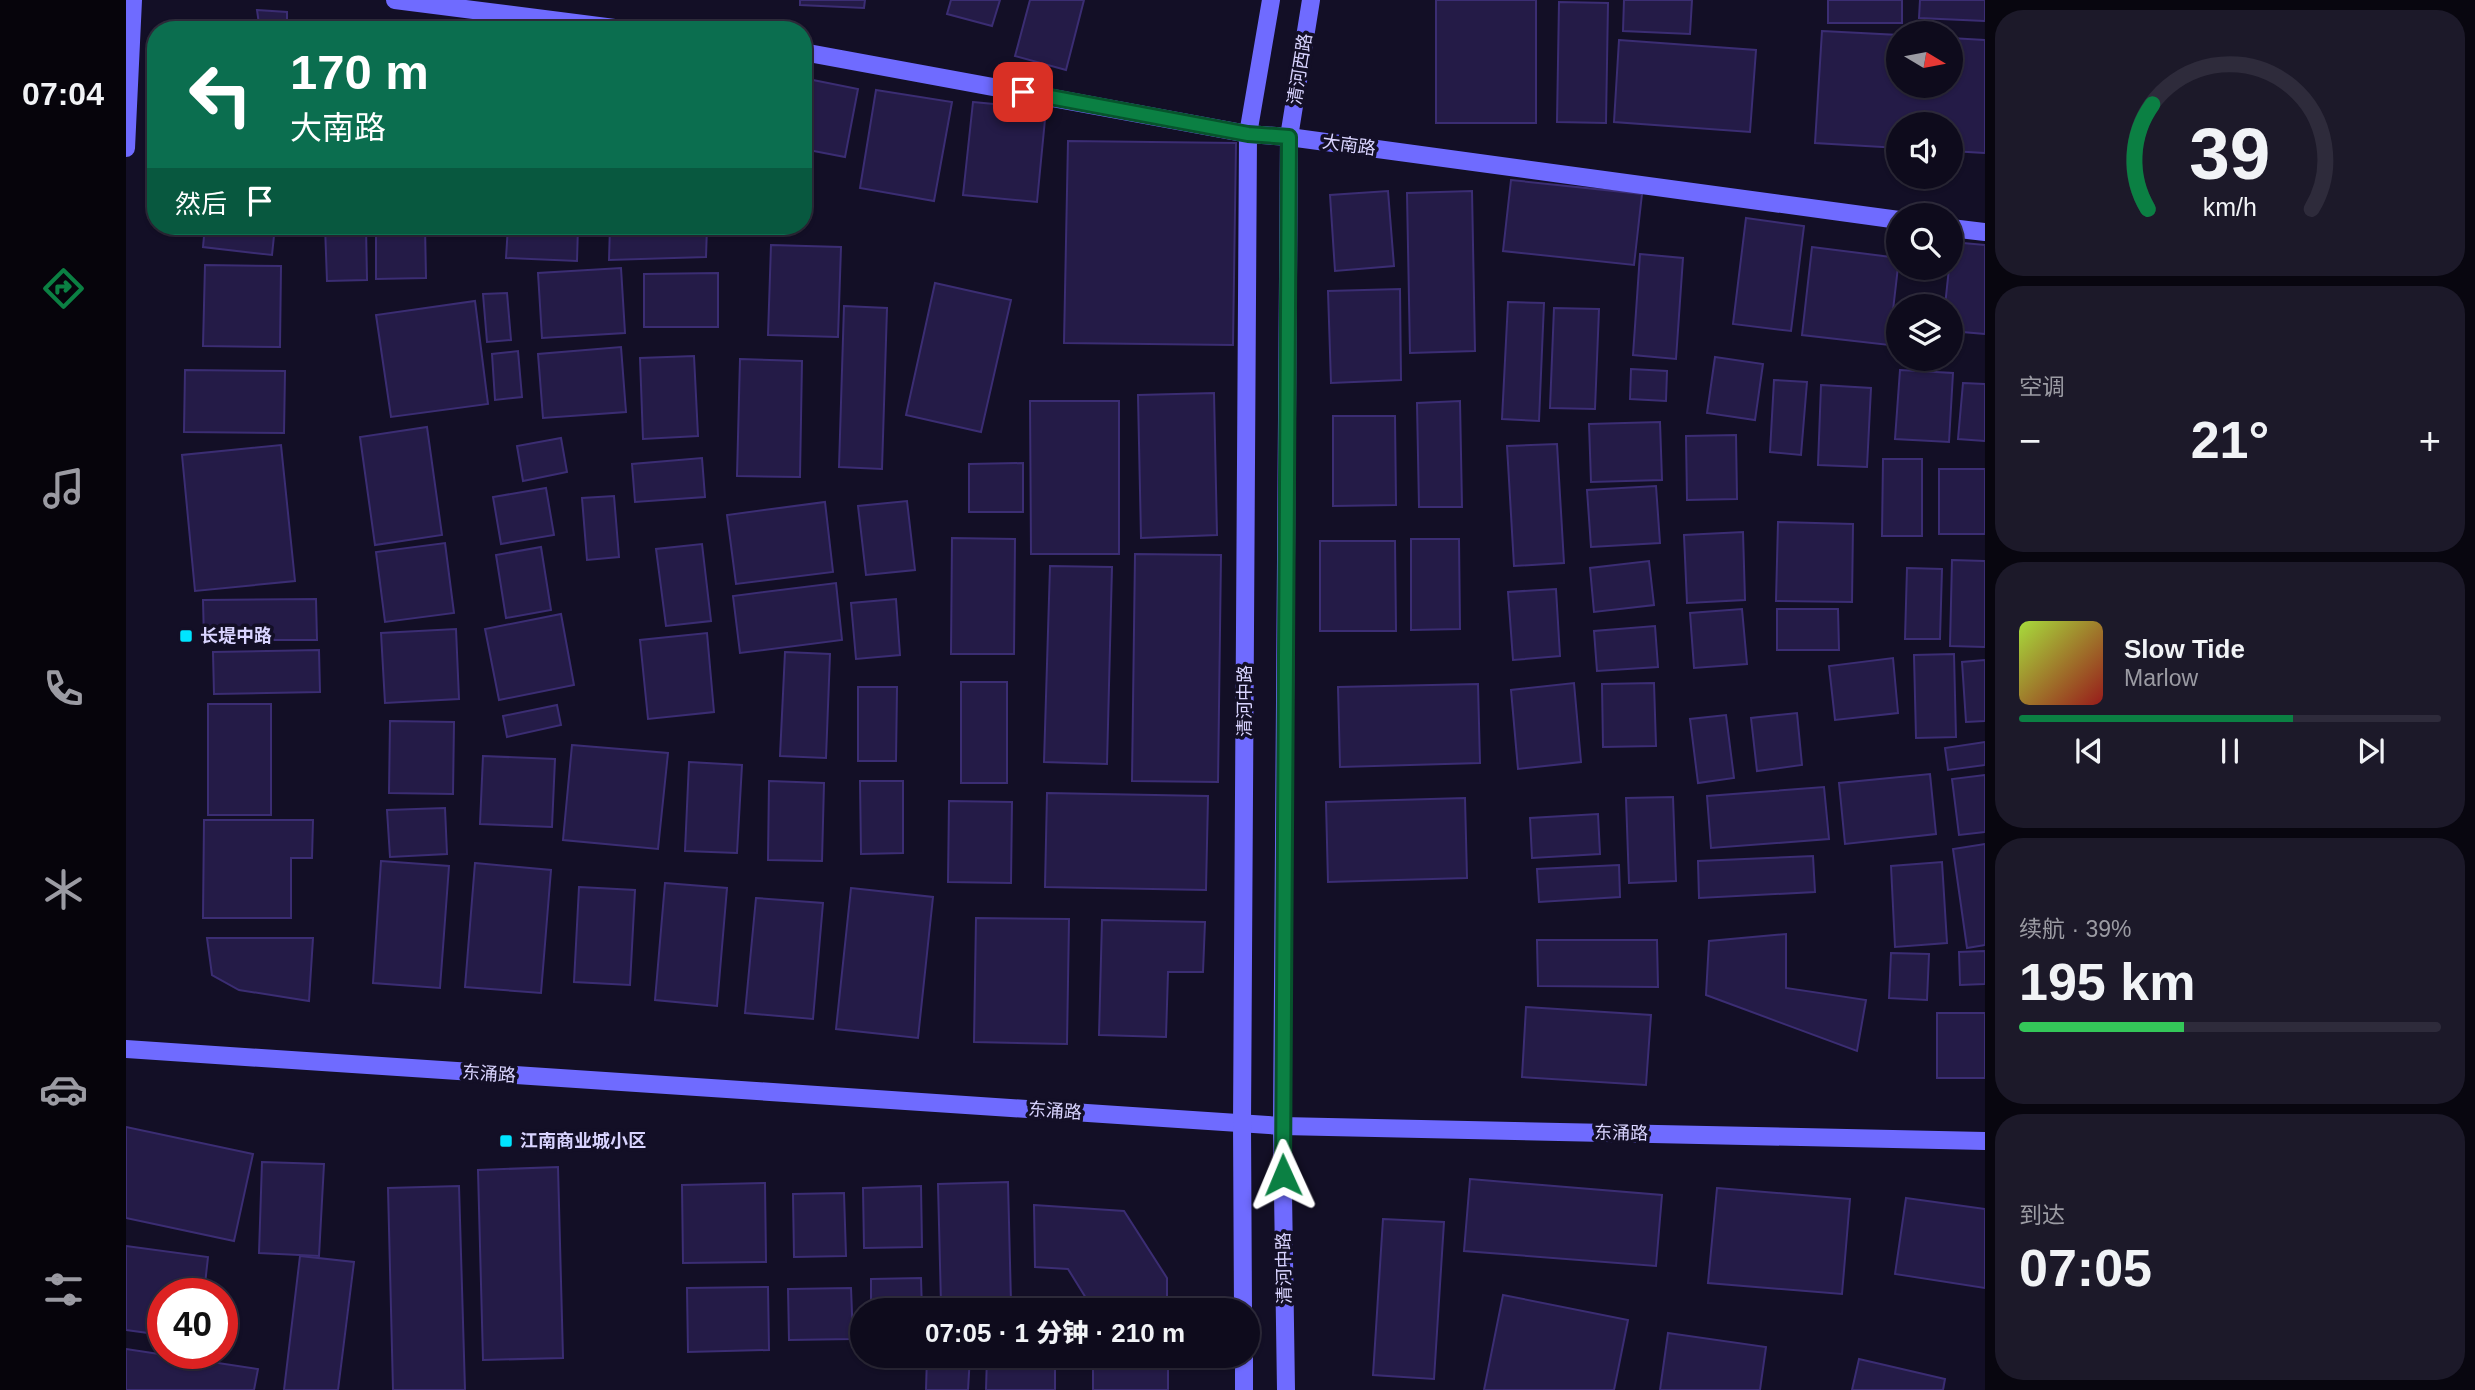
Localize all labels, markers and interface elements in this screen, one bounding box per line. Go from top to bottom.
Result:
north arrow [1886,21,1964,98]
map controls [1886,21,1963,371]
street label: 清河西路 [1284,32,1316,106]
text: 170 m [290,45,429,99]
icon: left [175,49,266,140]
pin [993,62,1053,122]
icon: arrive [1004,73,1042,111]
text: 07:04 [22,76,104,112]
text: 大南路 [290,110,386,146]
button: sound [1886,112,1963,189]
text: 39 [2190,113,2270,194]
street label: 大南路 [1321,131,1377,159]
icon: arrive [241,182,279,220]
text: 然后 [175,189,227,219]
text: km/h [2203,193,2257,221]
button: search [1886,203,1963,280]
icon: directions [39,264,88,313]
button: layers [1886,294,1963,371]
text: 空调 [2019,374,2065,400]
text: 21° [2191,411,2269,469]
text: − [2019,420,2041,462]
text: + [2419,420,2441,462]
icon: music [39,464,88,513]
place label: 长堤中路 [200,626,272,646]
marker: 长堤中路 [178,628,194,644]
text: Slow Tide [2124,634,2245,664]
icon: phone [39,664,88,713]
street label: 清河中路 [1235,665,1255,737]
text: Marlow [2124,665,2198,691]
icon: previous [2070,732,2108,770]
icon: pause [2211,732,2249,770]
icon: next [2352,732,2390,770]
icon: climate [39,865,88,914]
text: 续航 · 39% [2019,916,2131,942]
text: 195 km [2019,953,2195,1011]
street label: 东涌路 [461,1062,517,1086]
icon: car [39,1065,88,1114]
street label: 东涌路 [1027,1099,1083,1123]
street label: 东涌路 [1594,1123,1648,1143]
place label: 江南商业城小区 [520,1131,646,1151]
marker: 江南商业城小区 [498,1133,514,1149]
position arrow [1246,1138,1320,1212]
text: 到达 [2019,1202,2065,1228]
street label: 清河中路 [1273,1232,1295,1304]
text: 07:05 [2019,1239,2152,1297]
icon: filters [39,1265,88,1314]
speed limit sign: 40 [147,1278,238,1369]
text: 07:05 · 1 分钟 · 210 m [925,1318,1185,1348]

